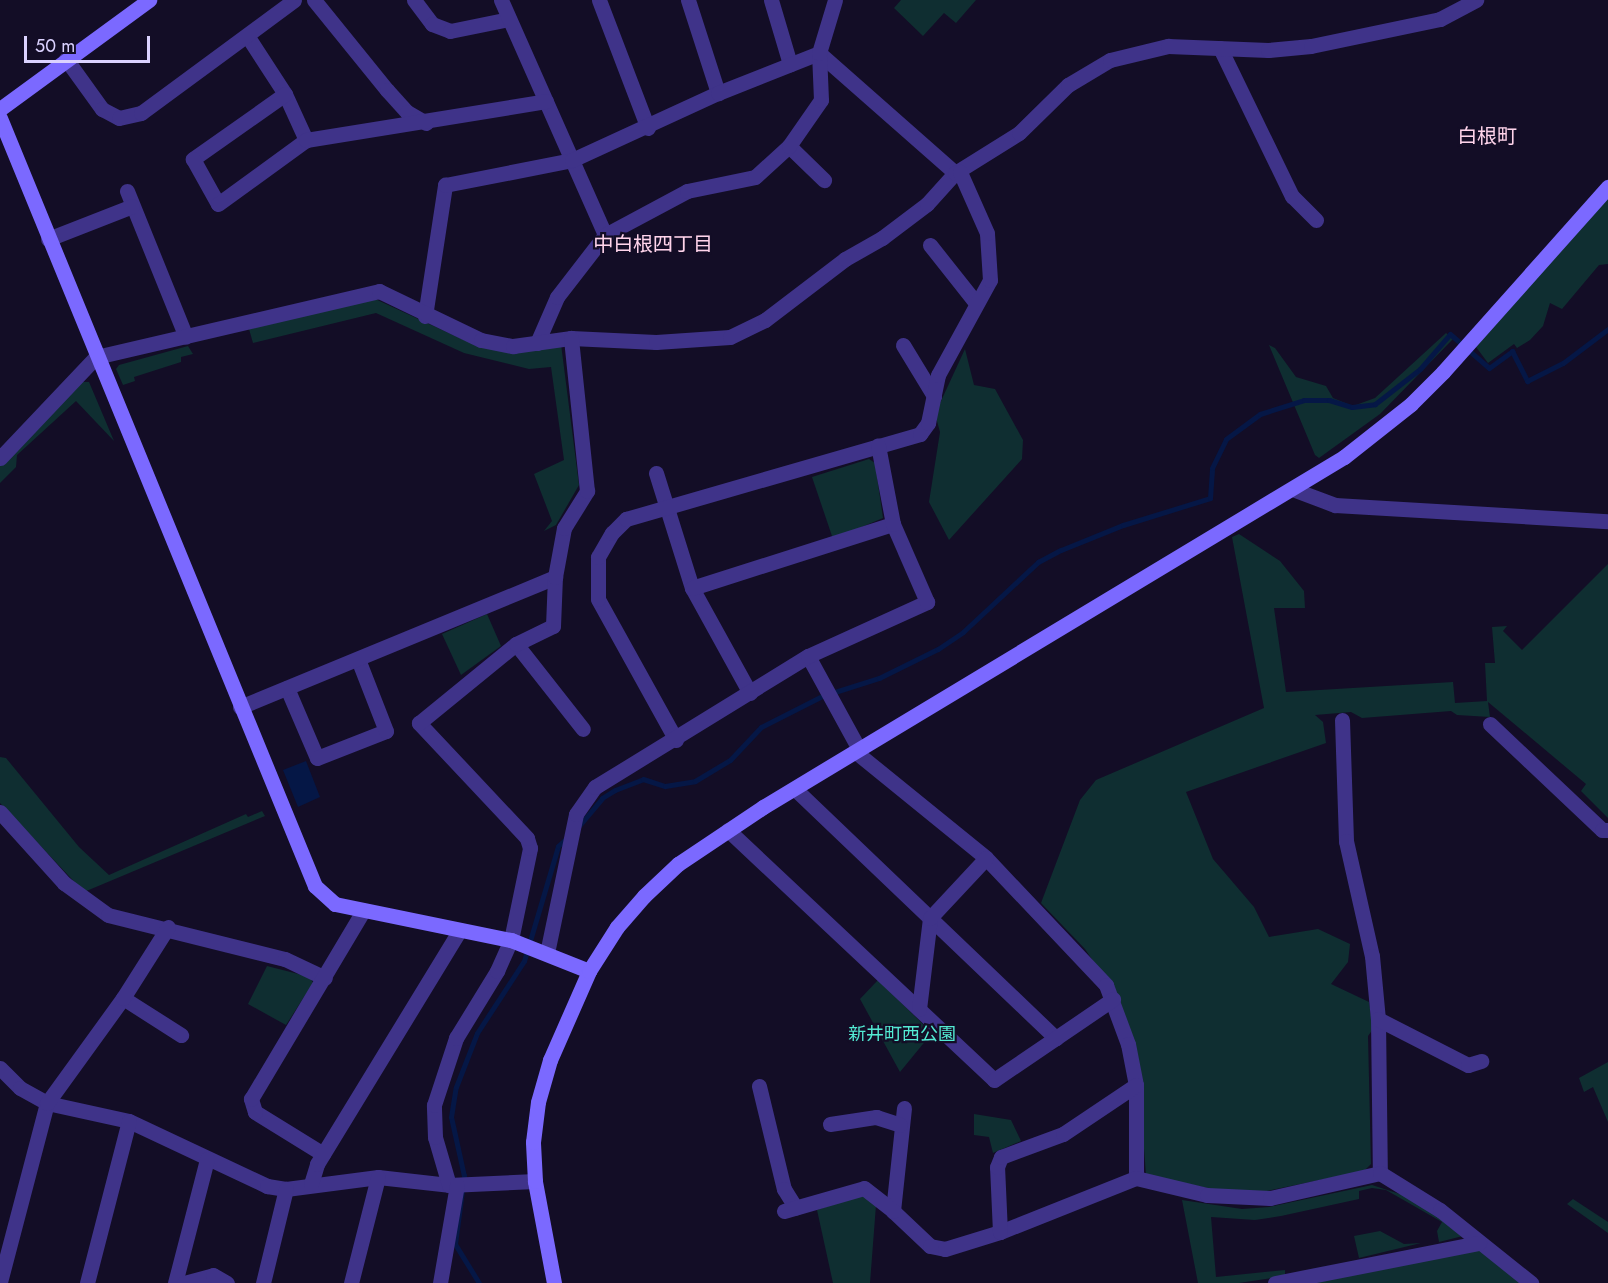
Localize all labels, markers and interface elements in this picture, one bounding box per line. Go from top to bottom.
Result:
scale bar [27,24,153,62]
text: 50 m [35,33,75,59]
district label: 白根町 [1457,124,1517,148]
district label: 中白根四丁目 [593,232,713,256]
park label: 新井町西公園 [848,1023,956,1045]

